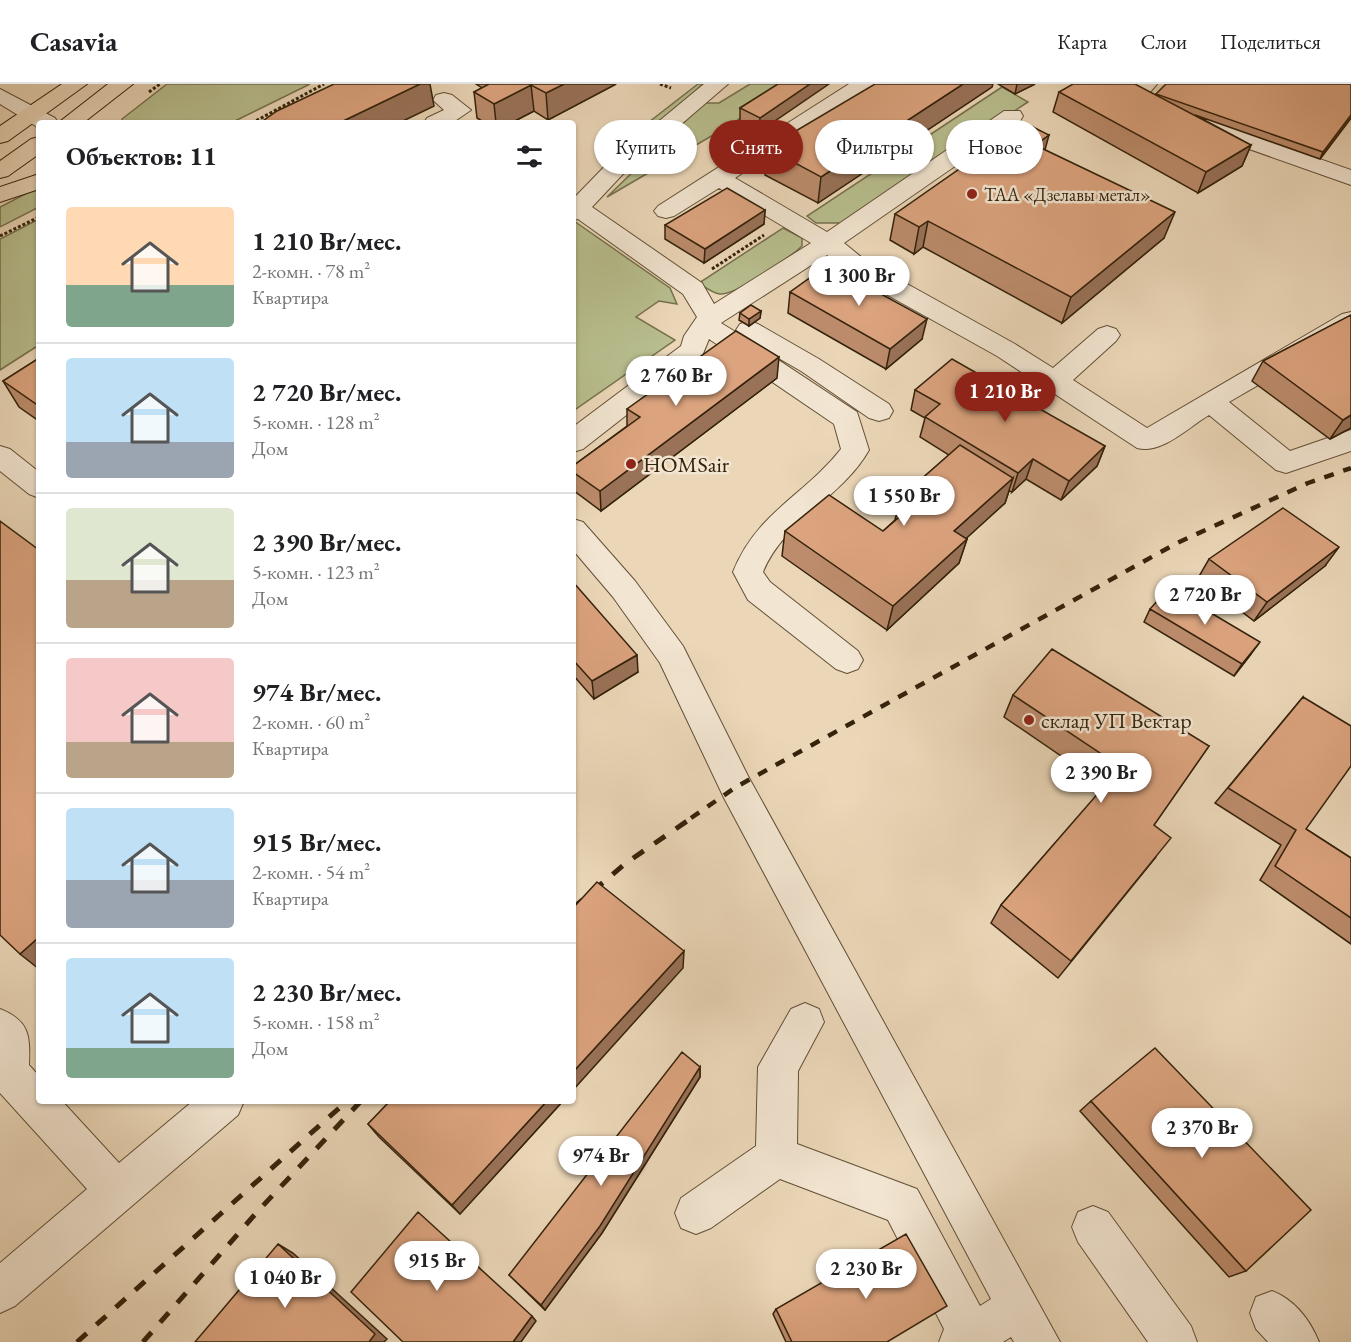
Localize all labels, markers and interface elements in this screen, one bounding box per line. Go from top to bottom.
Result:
text: Casavia [30,23,118,59]
text: Карта [1057,28,1107,55]
text: Слои [1140,28,1187,55]
text: Поделиться [1220,28,1321,55]
chip: Купить [594,120,697,174]
chip: Снять [709,120,803,174]
chip: Фильтры [815,120,934,174]
chip: Новое [946,120,1043,174]
text: Объектов: 11 [66,139,217,173]
icon: filters [513,140,546,173]
place label: ТАА «Дзелавы метал» [984,183,1151,206]
marker: ТАА «Дзелавы метал» [965,187,979,201]
text: 1 210 Br/мес. [252,224,401,258]
icon: home [114,231,186,303]
pin: 1 300 Br [797,256,921,307]
text: 2-комн. · 78 m² [252,258,370,284]
text: 1 300 Br [823,262,895,288]
text: Квартира [252,284,329,310]
pin: 2 760 Br [614,356,738,407]
text: 2 760 Br [640,362,712,388]
pin: 1 210 Br [943,372,1067,423]
text: 2 720 Br/мес. [252,375,401,409]
text: 1 210 Br [969,378,1041,404]
icon: home [114,382,186,454]
text: 5-комн. · 128 m² [252,409,380,435]
text: Дом [252,435,288,461]
place label: HOMSair [643,450,730,479]
marker: HOMSair [624,457,638,471]
pin: 1 550 Br [842,476,966,527]
text: 1 550 Br [868,482,940,508]
text: 2 390 Br/мес. [252,525,401,559]
icon: home [114,532,186,604]
text: 5-комн. · 123 m² [252,559,380,585]
pin: 2 720 Br [1143,575,1267,626]
text: 2 720 Br [1169,581,1241,607]
text: Дом [252,585,288,611]
text: 974 Br/мес. [252,675,382,709]
icon: home [114,682,186,754]
place label: склад УП Вектар [1041,706,1192,735]
text: 2-комн. · 60 m² [252,709,370,735]
marker: склад УП Вектар [1022,713,1036,727]
text: Квартира [252,735,329,761]
pin: 2 390 Br [1039,753,1163,804]
text: 2 390 Br [1065,759,1137,785]
text: 915 Br/мес. [252,825,382,859]
icon: home [114,832,186,904]
text: 2-комн. · 54 m² [252,859,370,885]
text: Квартира [252,885,329,911]
text: 2 230 Br/мес. [252,975,401,1009]
icon: home [114,982,186,1054]
text: 5-комн. · 158 m² [252,1009,380,1035]
text: Дом [252,1035,288,1061]
pin: 2 370 Br [1140,1108,1264,1159]
text: 2 370 Br [1166,1114,1238,1140]
pin: 974 Br [552,1136,650,1187]
text: 974 Br [572,1142,630,1168]
pin: 915 Br [388,1241,486,1292]
text: 915 Br [408,1247,466,1273]
pin: 2 230 Br [804,1249,928,1300]
text: 2 230 Br [830,1255,902,1281]
pin: 1 040 Br [223,1258,347,1309]
text: 1 040 Br [249,1264,321,1290]

